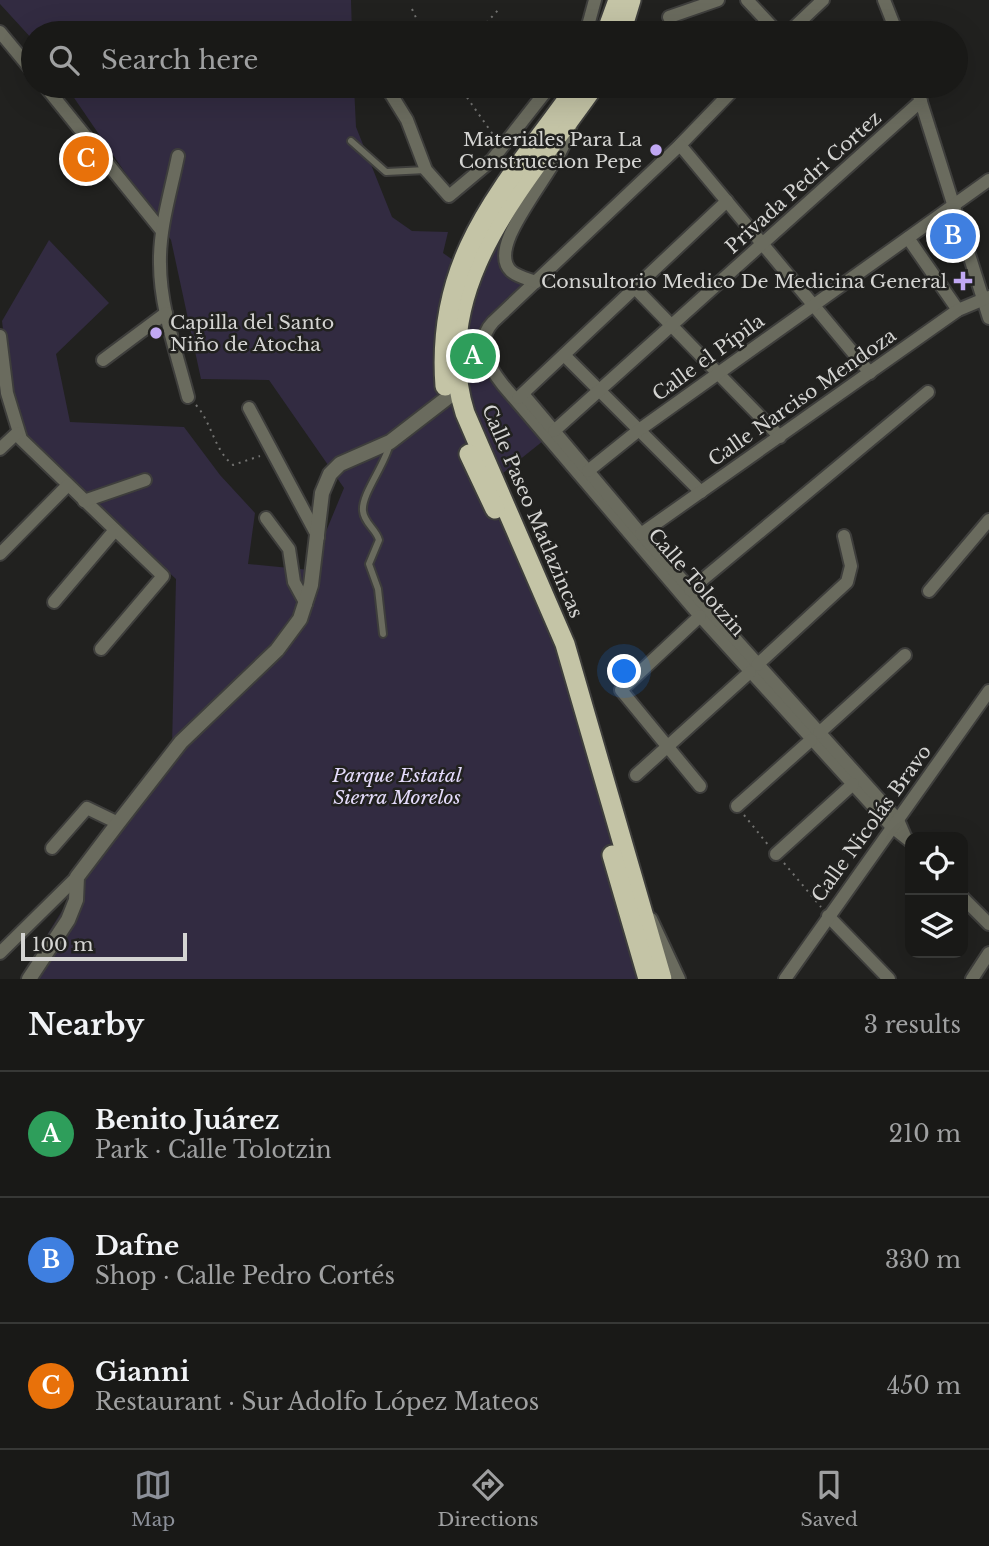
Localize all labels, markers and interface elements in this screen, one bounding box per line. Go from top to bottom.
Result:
search box [21,21,968,98]
icon: search [45,41,83,79]
text: Search here [101,44,258,76]
street label: Privada Pedri Cortez [721,106,886,258]
place label: Materiales Para La Construccion Pepe [459,128,642,173]
pin: C [63,133,109,185]
marker: Materiales Para La Construccion Pepe [648,142,664,158]
pin: B [930,210,976,262]
place label: Consultorio Medico De Medicina General [541,270,947,293]
marker: Consultorio Medico De Medicina General [953,271,973,291]
street label: Calle el Pípila [648,309,769,406]
place label: Capilla del Santo Niño de Atocha [170,311,334,356]
street label: Calle Narciso Mendoza [704,324,901,471]
marker: Capilla del Santo Niño de Atocha [148,325,164,341]
pin: A [450,330,496,382]
street label: Calle Paseo Matlazincas [477,401,588,621]
street label: Calle Tolotzin [644,524,750,641]
your location [607,654,641,688]
street label: Calle Nicolás Bravo [807,740,936,906]
park label: Parque Estatal Sierra Morelos [331,764,462,809]
map controls [905,832,968,958]
button: locate [905,832,968,895]
button: layers [905,895,968,958]
scale bar [21,930,187,962]
text: 100 m [32,933,93,956]
text: Nearby [28,1006,144,1043]
text: 3 results [864,1011,961,1039]
text: Benito Juárez [95,1104,280,1136]
text: A [42,1120,60,1148]
text: 210 m [889,1120,961,1148]
text: Park · Calle Tolotzin [95,1136,332,1164]
text: Dafne [95,1230,179,1262]
text: B [42,1246,60,1274]
text: 330 m [885,1246,961,1274]
text: Shop · Calle Pedro Cortés [95,1262,395,1290]
text: Gianni [95,1356,189,1388]
text: C [42,1372,60,1400]
text: 450 m [887,1372,961,1400]
text: Restaurant · Sur Adolfo López Mateos [95,1388,539,1416]
tab: Map [131,1466,175,1531]
tab: Directions [437,1466,538,1531]
tab: Saved [801,1466,858,1531]

